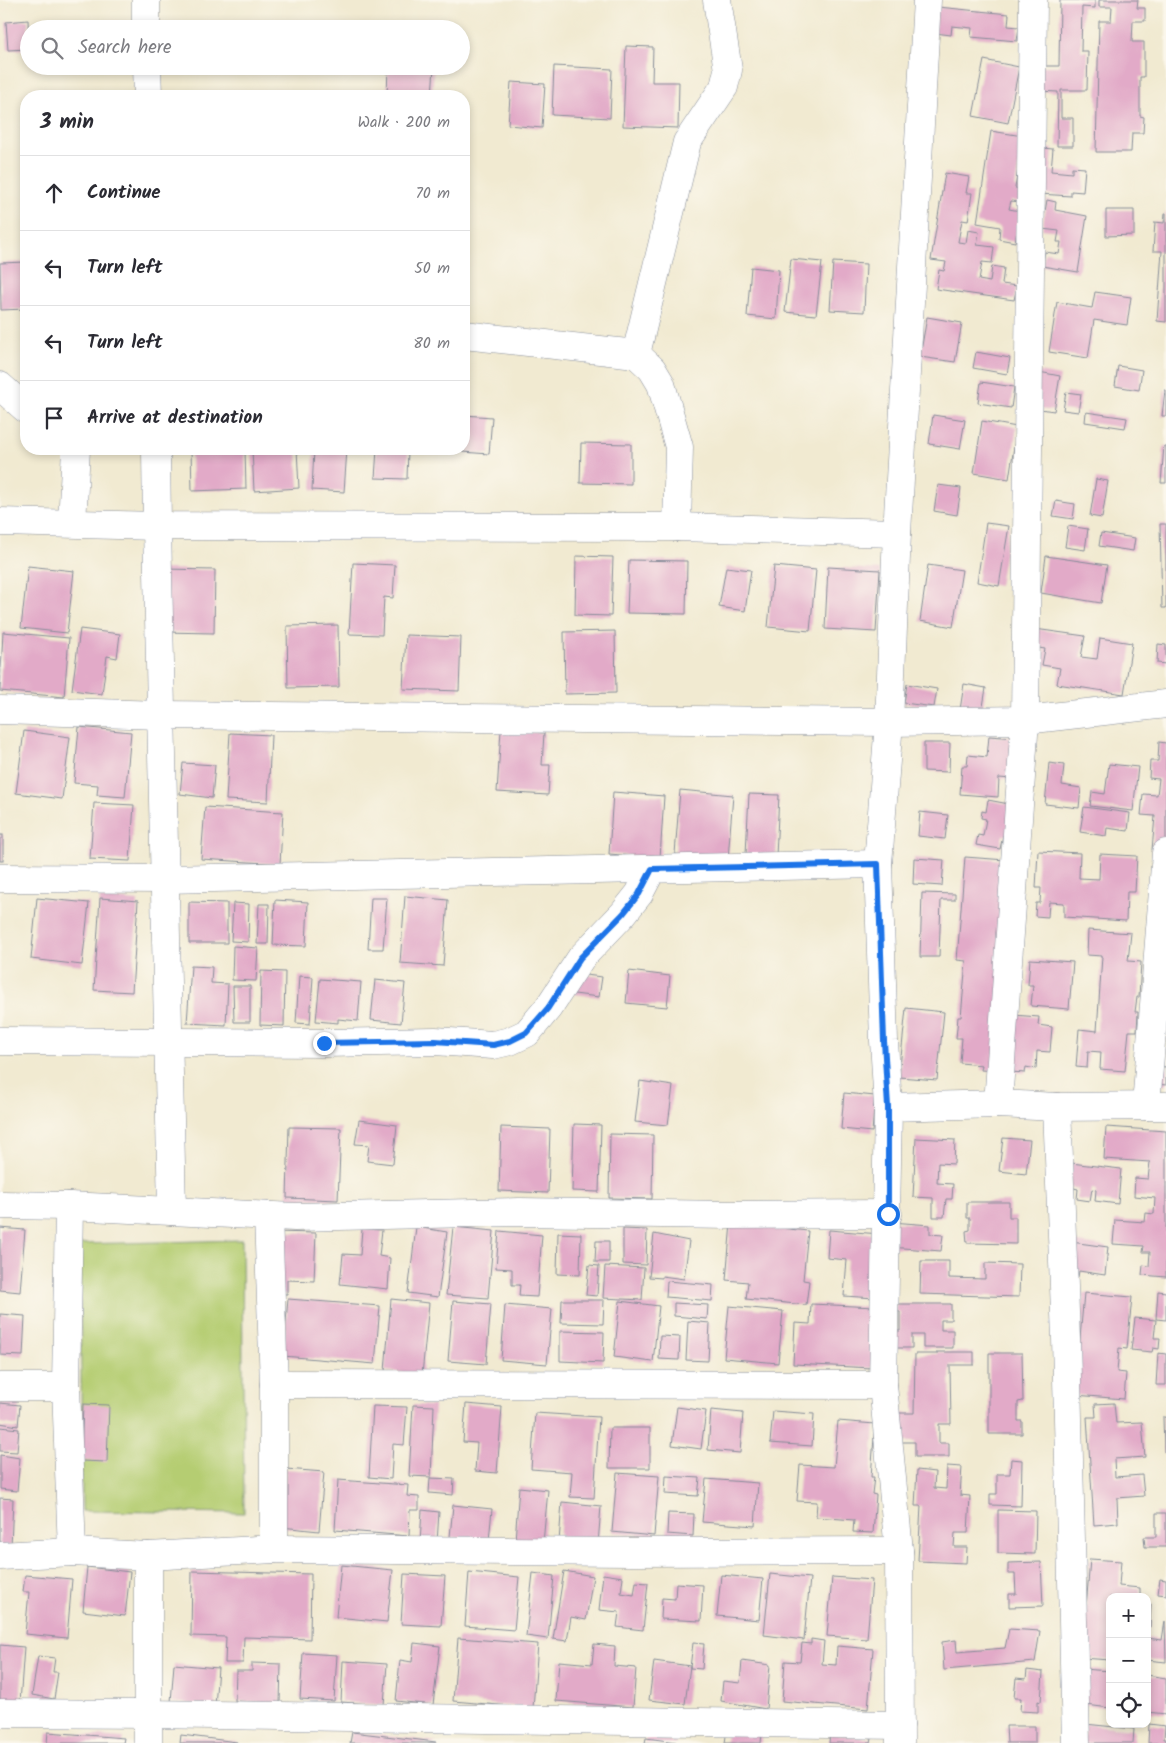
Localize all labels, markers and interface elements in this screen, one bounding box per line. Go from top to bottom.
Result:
search box [20,20,470,75]
text: Search here [78,33,172,63]
icon: search [38,34,66,62]
text: 3 min [40,106,94,139]
text: Walk · 200 m [357,110,450,135]
text: Continue [87,178,160,208]
icon: ahead [40,179,68,207]
text: 70 m [415,181,450,206]
text: Turn left [87,253,162,283]
icon: left [40,254,68,282]
text: 50 m [414,256,450,281]
text: Turn left [87,328,162,358]
icon: left [40,329,68,357]
text: 80 m [413,331,450,356]
text: Arrive at destination [87,403,263,433]
icon: arrive [40,404,68,432]
route end [313,1032,336,1055]
route start [877,1203,900,1226]
map controls [1106,1593,1151,1728]
button: + [1106,1593,1151,1638]
button: − [1106,1638,1151,1683]
button: locate [1106,1683,1151,1728]

